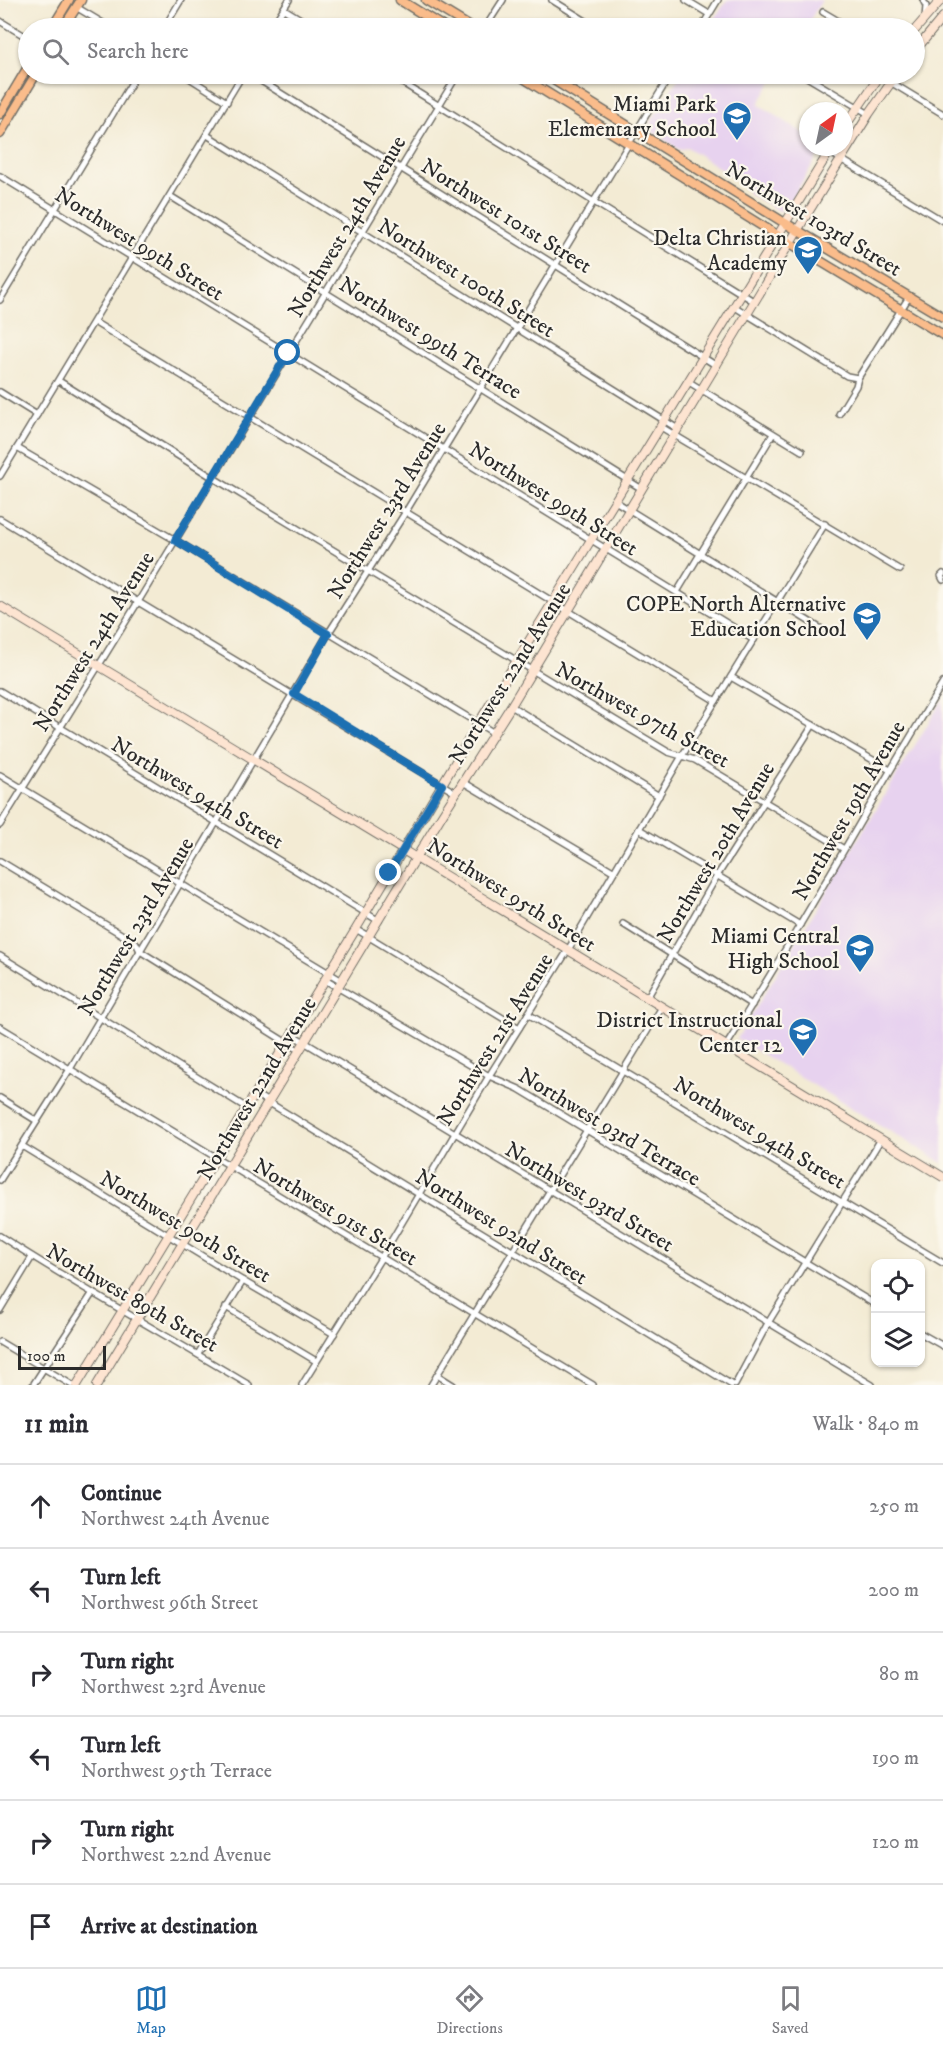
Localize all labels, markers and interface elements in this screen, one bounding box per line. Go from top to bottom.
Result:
search box [18,18,925,84]
icon: search [39,35,72,68]
text: Search here [87,38,189,65]
place label: Miami Park Elementary School [548,91,716,143]
school or university icon: Miami Park Elementary School [721,100,753,142]
north arrow [799,102,853,156]
street label: Northwest 24th Avenue [282,131,412,323]
street label: Northwest 101st Street [416,153,597,280]
street label: Northwest 103rd Street [720,156,906,283]
street label: Northwest 99th Street [50,181,229,307]
street label: Northwest 100th Street [372,213,560,344]
place label: Delta Christian Academy [653,225,788,277]
school or university icon: Delta Christian Academy [792,234,824,276]
street label: Northwest 99th Terrace [334,271,527,405]
route start [274,339,300,365]
street label: Northwest 23rd Avenue [322,417,453,604]
street label: Northwest 99th Street [464,436,643,562]
street label: Northwest 24th Avenue [28,547,161,737]
street label: Northwest 22nd Avenue [443,578,577,770]
place label: COPE North Alternative Education School [626,591,846,643]
school or university icon: COPE North Alternative Education School [851,600,883,642]
street label: Northwest 97th Street [550,656,734,774]
street label: Northwest 19th Avenue [787,716,912,905]
street label: Northwest 94th Street [106,731,288,855]
street label: Northwest 20th Avenue [652,757,781,948]
street label: Northwest 95th Street [422,832,601,958]
street label: Northwest 23rd Avenue [72,833,200,1021]
route end [375,859,401,885]
place label: Miami Central High School [711,923,839,975]
school or university icon: Miami Central High School [844,932,876,974]
street label: Northwest 21st Avenue [431,948,559,1131]
street label: Northwest 22nd Avenue [192,992,323,1185]
place label: District Instructional Center 12 [596,1007,782,1059]
school or university icon: District Instructional Center 12 [787,1016,819,1058]
street label: Northwest 93rd Terrace [513,1062,705,1192]
street label: Northwest 94th Street [668,1071,850,1195]
street label: Northwest 93rd Street [500,1136,679,1258]
street label: Northwest 91st Street [248,1152,422,1272]
street label: Northwest 92nd Street [410,1163,592,1291]
street label: Northwest 90th Street [95,1165,276,1289]
street label: Northwest 89th Street [41,1238,223,1359]
map controls [871,1259,925,1367]
button: locate [871,1259,925,1313]
button: layers [871,1313,925,1367]
scale bar [18,1343,106,1370]
text: 100 m [27,1346,66,1366]
text: 11 min [24,1408,89,1441]
text: Walk · 840 m [812,1412,919,1437]
text: Continue [81,1480,162,1507]
icon: ahead [24,1490,57,1523]
text: 250 m [869,1494,919,1519]
text: Northwest 24th Avenue [81,1507,269,1532]
text: Turn left [81,1564,161,1591]
icon: left [24,1574,57,1607]
text: 200 m [868,1578,919,1603]
text: Northwest 96th Street [81,1591,258,1616]
text: Turn right [81,1648,174,1675]
icon: right [24,1658,57,1691]
text: 80 m [879,1662,919,1687]
text: Northwest 23rd Avenue [81,1675,266,1700]
text: Turn left [81,1732,161,1759]
icon: left [24,1742,57,1775]
text: 190 m [872,1746,919,1771]
text: Northwest 95th Terrace [81,1759,272,1784]
text: Turn right [81,1816,174,1843]
icon: right [24,1826,57,1859]
text: 120 m [872,1830,919,1855]
text: Northwest 22nd Avenue [81,1843,271,1868]
icon: arrive [24,1910,57,1943]
text: Arrive at destination [81,1913,258,1940]
tab: Map [135,1982,168,2038]
tab: Directions [437,1982,503,2038]
tab: Saved [772,1982,809,2038]

